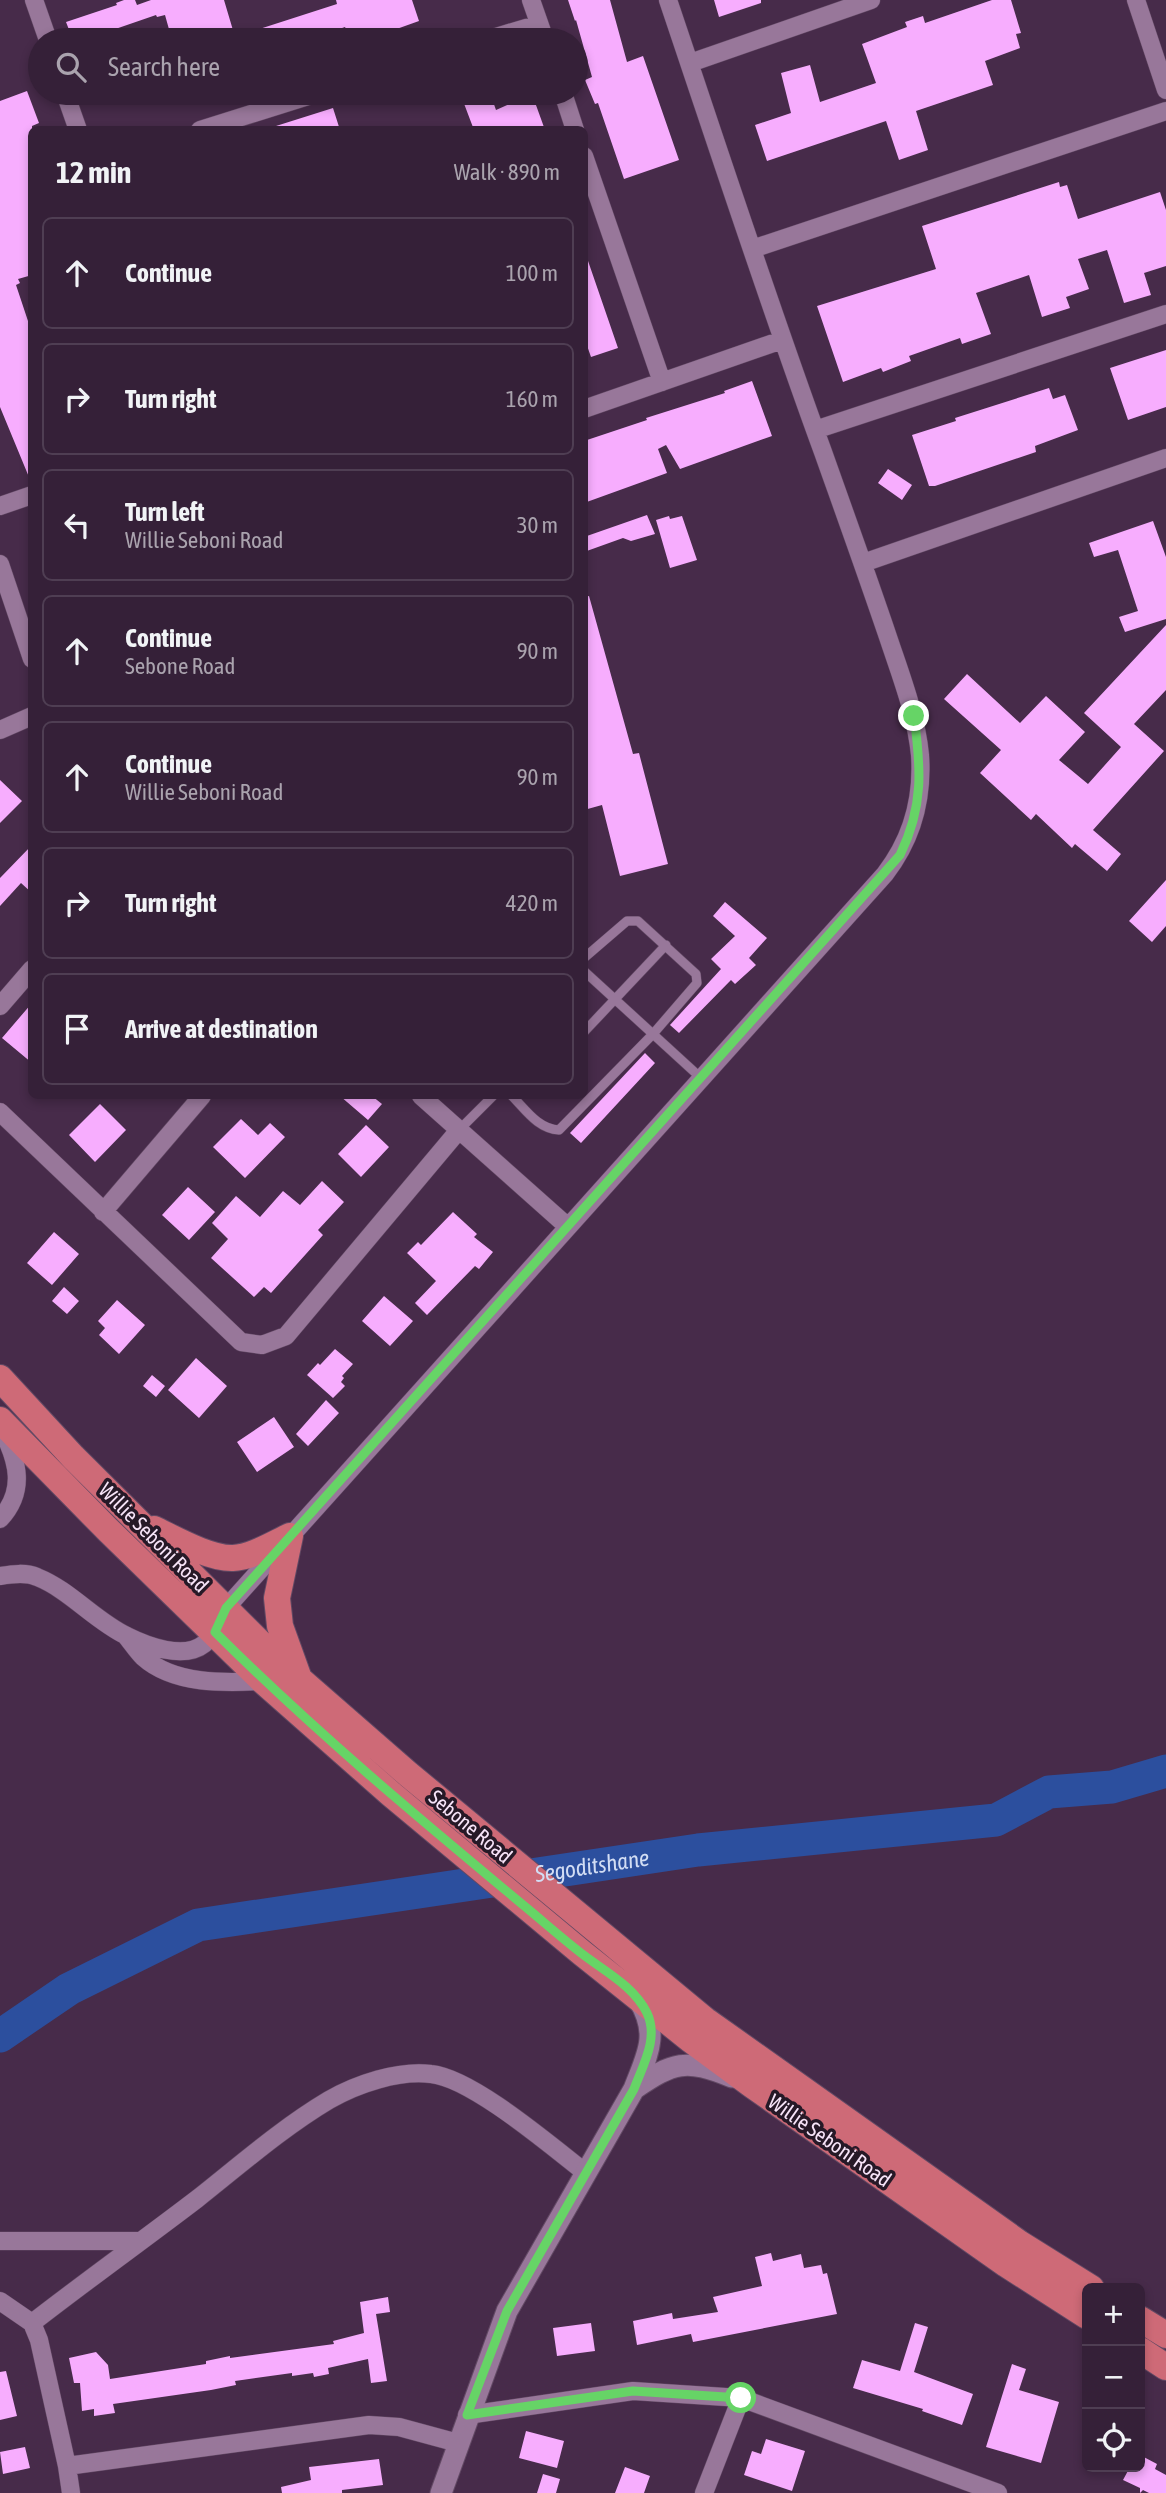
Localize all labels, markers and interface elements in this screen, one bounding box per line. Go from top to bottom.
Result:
search box [28,28,588,105]
icon: search [52,48,90,86]
text: Search here [108,52,220,82]
text: 12 min [56,155,131,189]
text: Walk · 890 m [454,159,560,185]
icon: ahead [58,254,96,292]
text: Continue [125,258,212,288]
text: 100 m [506,260,558,286]
icon: right [58,380,96,418]
text: Turn right [125,384,216,414]
text: 160 m [506,386,558,412]
text: Turn left [125,497,205,527]
icon: left [58,506,96,544]
text: 30 m [517,512,558,538]
text: Willie Seboni Road [125,527,283,553]
text: Continue [125,623,212,653]
icon: ahead [58,632,96,670]
text: 90 m [517,638,558,664]
text: Sebone Road [125,653,235,679]
route end [898,700,929,731]
text: Continue [125,749,212,779]
icon: ahead [58,758,96,796]
text: 90 m [517,764,558,790]
text: Willie Seboni Road [125,779,283,805]
icon: right [58,884,96,922]
text: Turn right [125,888,216,918]
text: 420 m [506,890,558,916]
icon: arrive [58,1010,96,1048]
text: Arrive at destination [125,1014,318,1044]
street label: Willie Seboni Road [94,1477,214,1597]
street label: Sebone Road [425,1784,517,1868]
water label: Segoditshane [532,1844,651,1887]
street label: Willie Seboni Road [764,2089,896,2191]
map controls [1082,2283,1145,2472]
button: + [1082,2283,1145,2346]
button: − [1082,2346,1145,2409]
route start [725,2382,756,2413]
button: locate [1082,2409,1145,2472]

